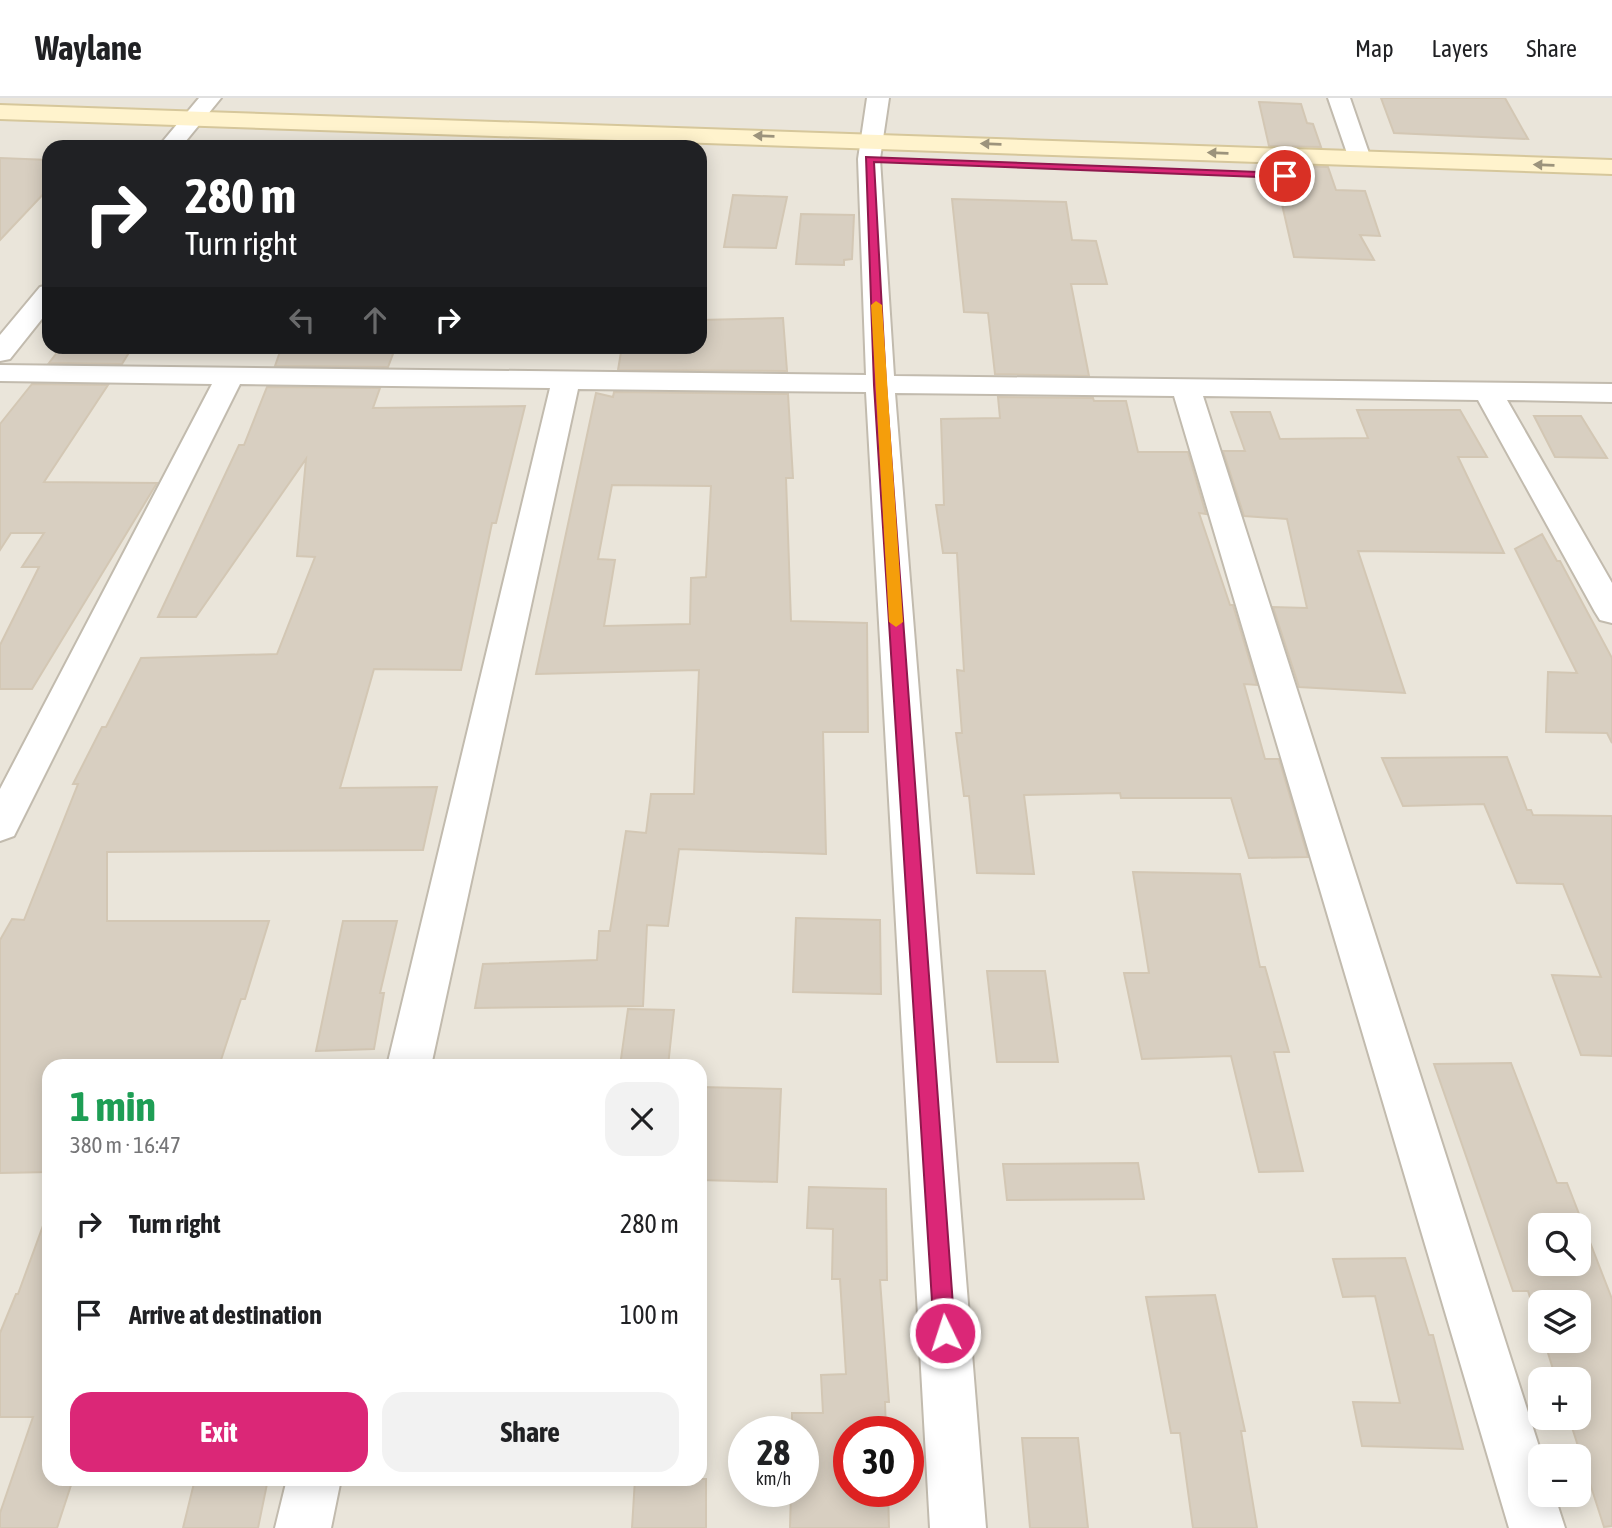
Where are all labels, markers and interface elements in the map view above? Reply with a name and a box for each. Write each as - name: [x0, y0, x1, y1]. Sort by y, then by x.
- text: Waylane: [35, 29, 142, 67]
- text: Map: [1355, 35, 1394, 62]
- text: Layers: [1432, 35, 1488, 62]
- text: Share: [1526, 35, 1577, 62]
- one-way arrow: [753, 131, 775, 142]
- one-way arrow: [980, 139, 1002, 150]
- pin: [1255, 146, 1315, 206]
- one-way arrow: [1207, 148, 1229, 159]
- icon: arrive: [1266, 157, 1304, 195]
- one-way arrow: [1533, 159, 1555, 170]
- text: 280 m: [185, 167, 296, 223]
- icon: right: [70, 168, 161, 259]
- text: Turn right: [185, 225, 298, 262]
- icon: left: [283, 301, 321, 339]
- icon: ahead: [356, 301, 394, 339]
- icon: right: [429, 301, 467, 339]
- text: 1 min: [70, 1082, 156, 1130]
- button: close: [605, 1082, 679, 1156]
- text: 380 m · 16:47: [70, 1132, 181, 1158]
- icon: right: [70, 1205, 108, 1243]
- text: Turn right: [129, 1209, 220, 1239]
- text: 280 m: [620, 1209, 679, 1239]
- map controls: [1528, 1213, 1591, 1507]
- button: search: [1528, 1213, 1591, 1276]
- button: layers: [1528, 1290, 1591, 1353]
- icon: arrive: [70, 1296, 108, 1334]
- position arrow: [908, 1296, 982, 1370]
- text: Arrive at destination: [129, 1300, 322, 1330]
- text: 100 m: [620, 1300, 679, 1330]
- button: +: [1528, 1367, 1591, 1430]
- button: Exit: [70, 1392, 368, 1472]
- button: Share: [382, 1392, 679, 1472]
- speed limit sign: 30: [833, 1416, 924, 1507]
- text: 28: [757, 1432, 790, 1472]
- button: −: [1528, 1444, 1591, 1507]
- text: km/h: [756, 1468, 791, 1489]

